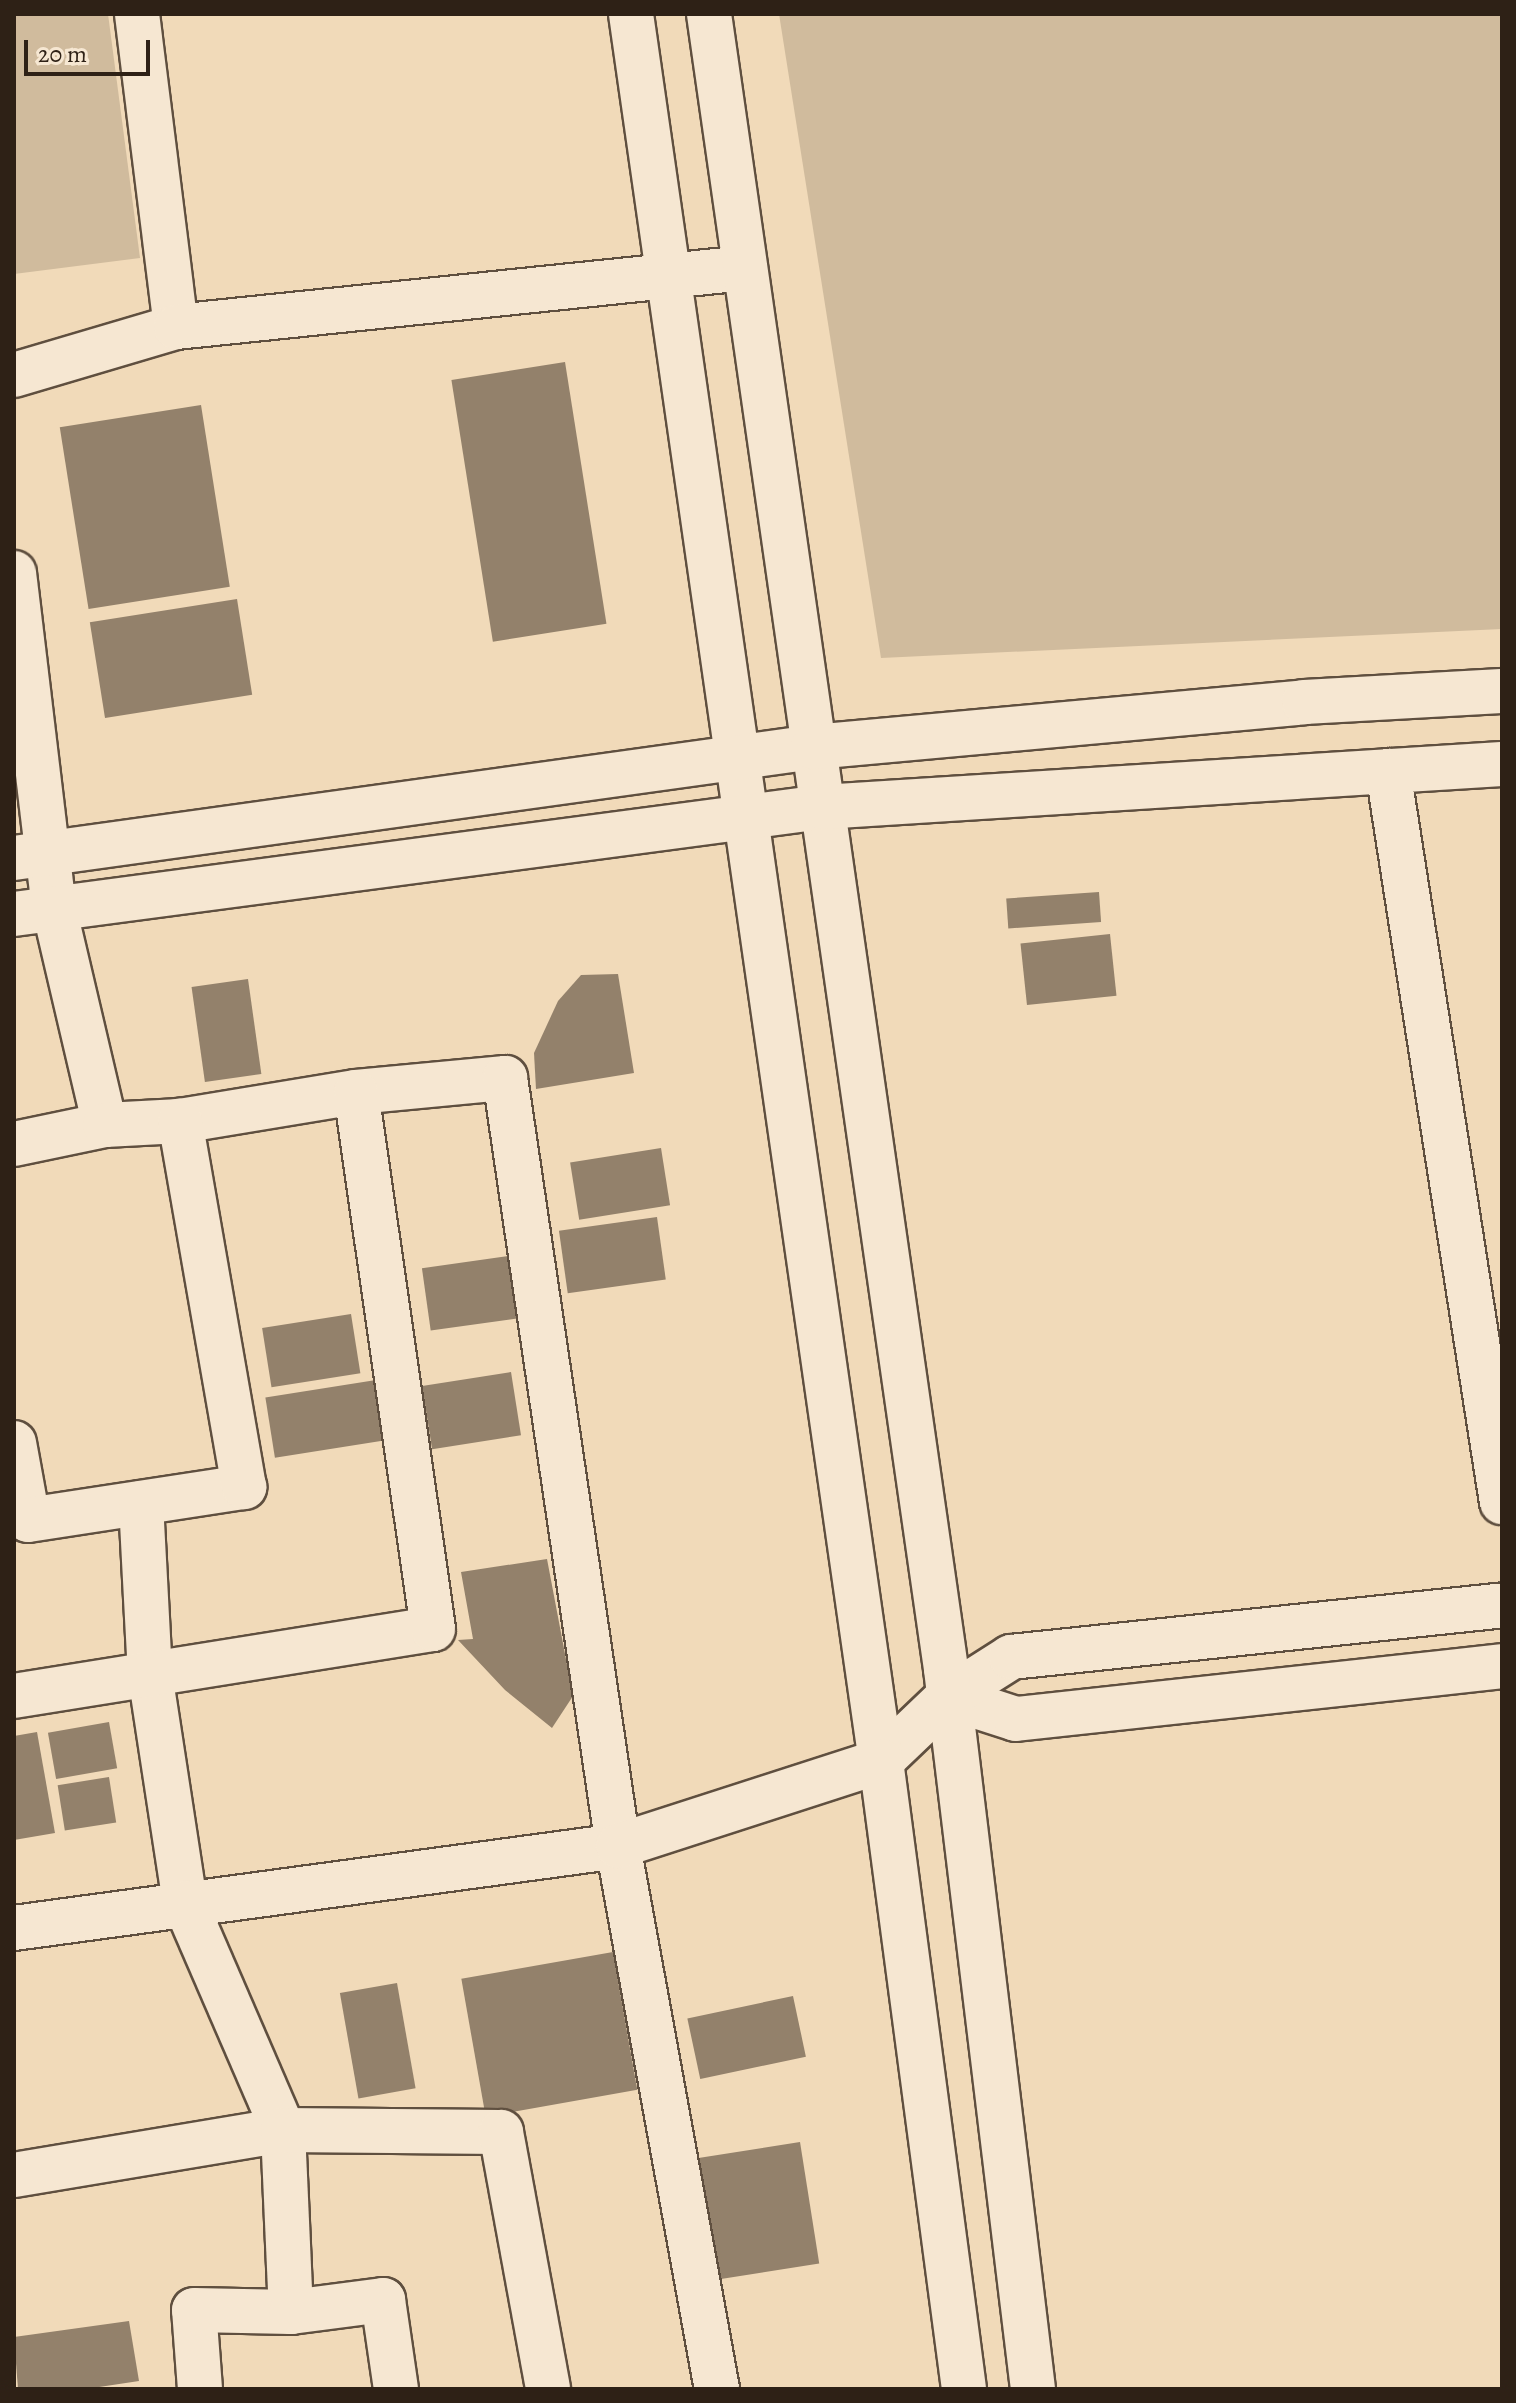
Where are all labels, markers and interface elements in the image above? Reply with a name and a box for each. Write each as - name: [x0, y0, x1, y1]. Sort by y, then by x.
- scale bar: [28, 24, 154, 74]
- text: 20 m: [38, 38, 87, 70]

